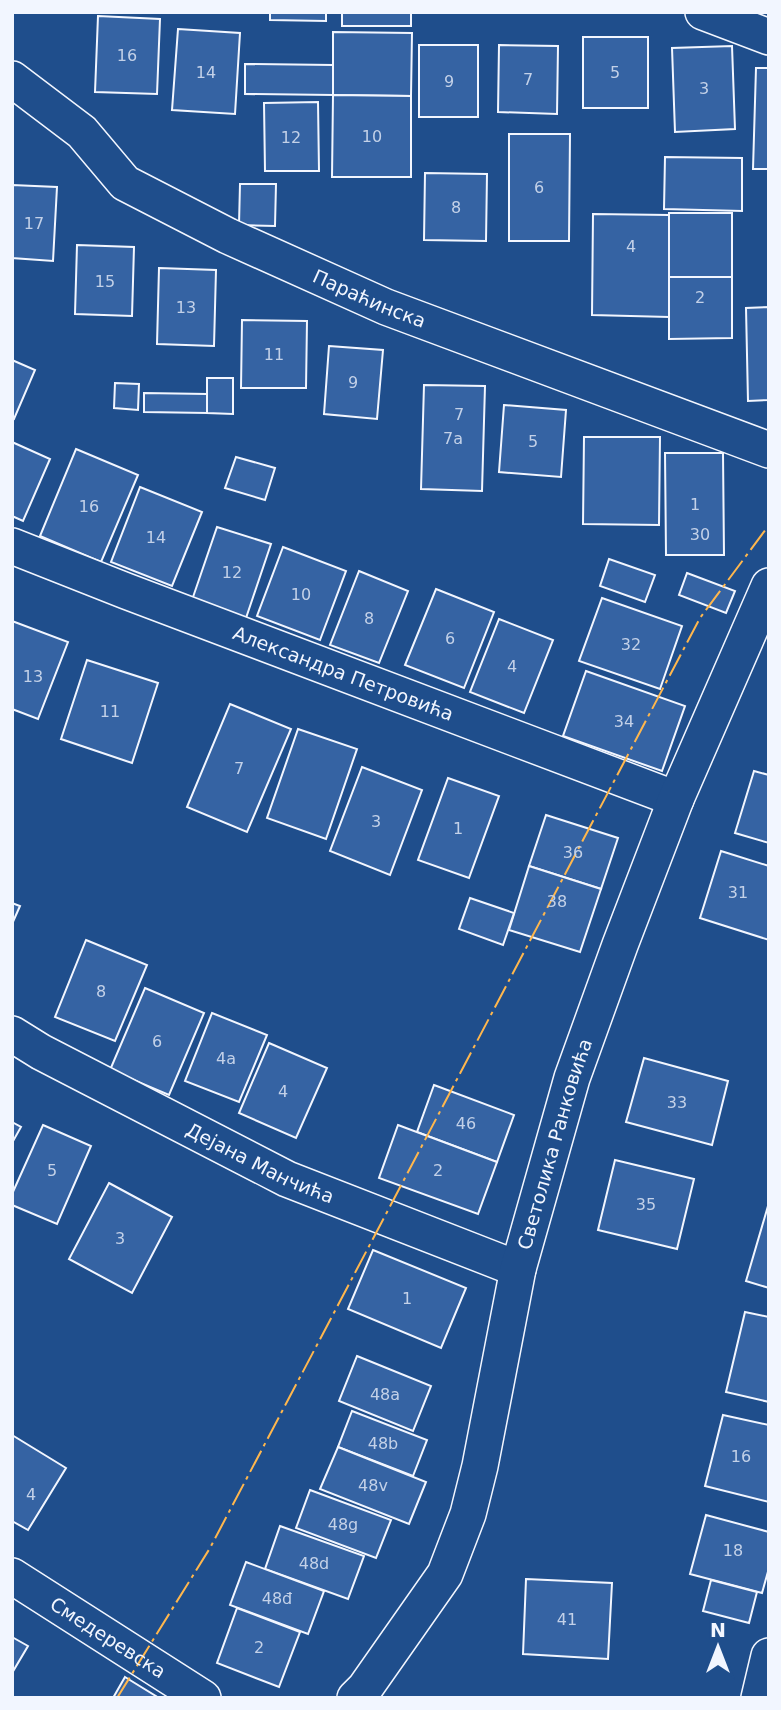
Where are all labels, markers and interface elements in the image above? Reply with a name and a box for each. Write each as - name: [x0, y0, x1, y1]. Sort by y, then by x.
- house number: 16: [117, 46, 137, 65]
- house number: 14: [196, 63, 216, 82]
- house number: 5: [610, 63, 620, 82]
- house number: 7: [523, 70, 533, 89]
- house number: 9: [444, 72, 454, 91]
- house number: 3: [699, 79, 709, 98]
- house number: 10: [362, 127, 382, 146]
- house number: 12: [281, 128, 301, 147]
- house number: 6: [534, 178, 544, 197]
- house number: 8: [451, 198, 461, 217]
- house number: 17: [24, 214, 44, 233]
- house number: 4: [626, 237, 636, 256]
- street label: Параћинска: [310, 265, 429, 332]
- house number: 15: [95, 272, 115, 291]
- house number: 2: [695, 288, 705, 307]
- house number: 13: [176, 298, 196, 317]
- house number: 11: [264, 345, 284, 364]
- house number: 9: [348, 373, 358, 392]
- house number: 7: [454, 405, 464, 424]
- house number: 7a: [443, 429, 463, 448]
- house number: 5: [528, 432, 538, 451]
- house number: 1: [690, 495, 700, 514]
- house number: 16: [79, 497, 99, 516]
- house number: 30: [690, 525, 710, 544]
- house number: 14: [146, 528, 166, 547]
- house number: 12: [222, 563, 242, 582]
- house number: 10: [291, 585, 311, 604]
- house number: 8: [364, 609, 374, 628]
- street label: Александра Петровића: [230, 622, 457, 725]
- house number: 6: [445, 629, 455, 648]
- house number: 32: [621, 635, 641, 654]
- house number: 4: [507, 657, 517, 676]
- house number: 13: [23, 667, 43, 686]
- house number: 11: [100, 702, 120, 721]
- house number: 34: [614, 712, 634, 731]
- house number: 7: [234, 759, 244, 778]
- house number: 3: [371, 812, 381, 831]
- house number: 1: [453, 819, 463, 838]
- house number: 36: [563, 843, 583, 862]
- house number: 31: [728, 883, 748, 902]
- house number: 38: [547, 892, 567, 911]
- house number: 8: [96, 982, 106, 1001]
- house number: 6: [152, 1032, 162, 1051]
- street label: Светолика Ранковића: [513, 1036, 596, 1252]
- house number: 4a: [216, 1049, 236, 1068]
- house number: 4: [278, 1082, 288, 1101]
- house number: 33: [667, 1093, 687, 1112]
- house number: 46: [456, 1114, 476, 1133]
- street label: Дејана Манчића: [183, 1118, 337, 1207]
- house number: 5: [47, 1161, 57, 1180]
- house number: 2: [433, 1161, 443, 1180]
- house number: 35: [636, 1195, 656, 1214]
- house number: 3: [115, 1229, 125, 1248]
- house number: 1: [402, 1289, 412, 1308]
- house number: 48a: [370, 1385, 400, 1404]
- house number: 48b: [368, 1434, 398, 1453]
- house number: 16: [731, 1447, 751, 1466]
- house number: 48v: [358, 1476, 388, 1495]
- house number: 4: [26, 1485, 36, 1504]
- house number: 48g: [328, 1515, 358, 1534]
- house number: 18: [723, 1541, 743, 1560]
- house number: 48d: [299, 1554, 329, 1573]
- house number: 48đ: [262, 1589, 292, 1608]
- street label: Смедеревска: [46, 1592, 170, 1682]
- house number: 41: [557, 1610, 577, 1629]
- north arrow: [683, 1612, 753, 1682]
- text: N: [710, 1619, 726, 1641]
- house number: 2: [254, 1638, 264, 1657]

